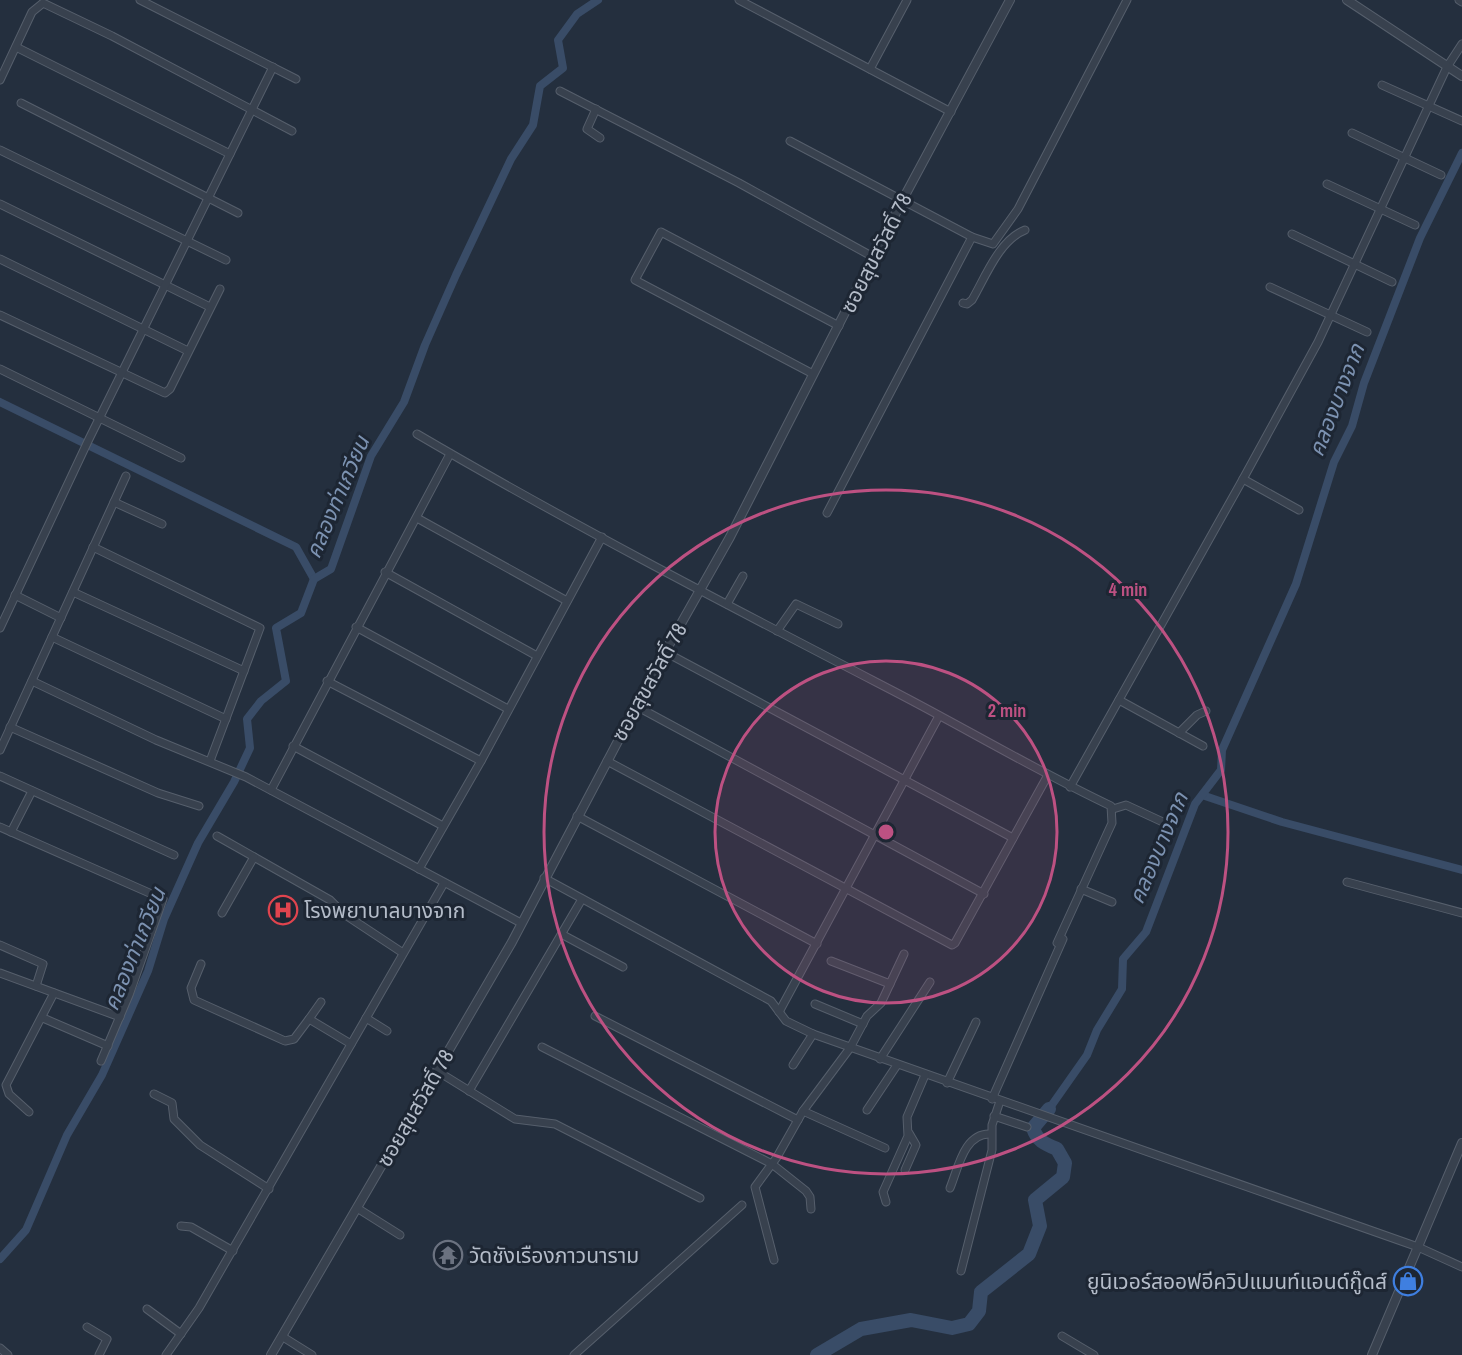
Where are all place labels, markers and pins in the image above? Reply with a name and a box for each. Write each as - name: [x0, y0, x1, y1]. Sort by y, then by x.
- centre of rings: [876, 822, 896, 842]
- hospital icon: โรงพยาบาลบางจาก: [267, 894, 299, 926]
- place label: โรงพยาบาลบางจาก: [304, 896, 465, 925]
- temple icon: วัดชังเรืองภาวนาราม: [432, 1239, 464, 1271]
- place label: วัดชังเรืองภาวนาราม: [469, 1241, 639, 1270]
- shop icon: ยูนิเวอร์สออฟอีควิปแมนท์แอนด์กู๊ดส์: [1392, 1265, 1424, 1297]
- place label: ยูนิเวอร์สออฟอีควิปแมนท์แอนด์กู๊ดส์: [1087, 1267, 1387, 1296]

